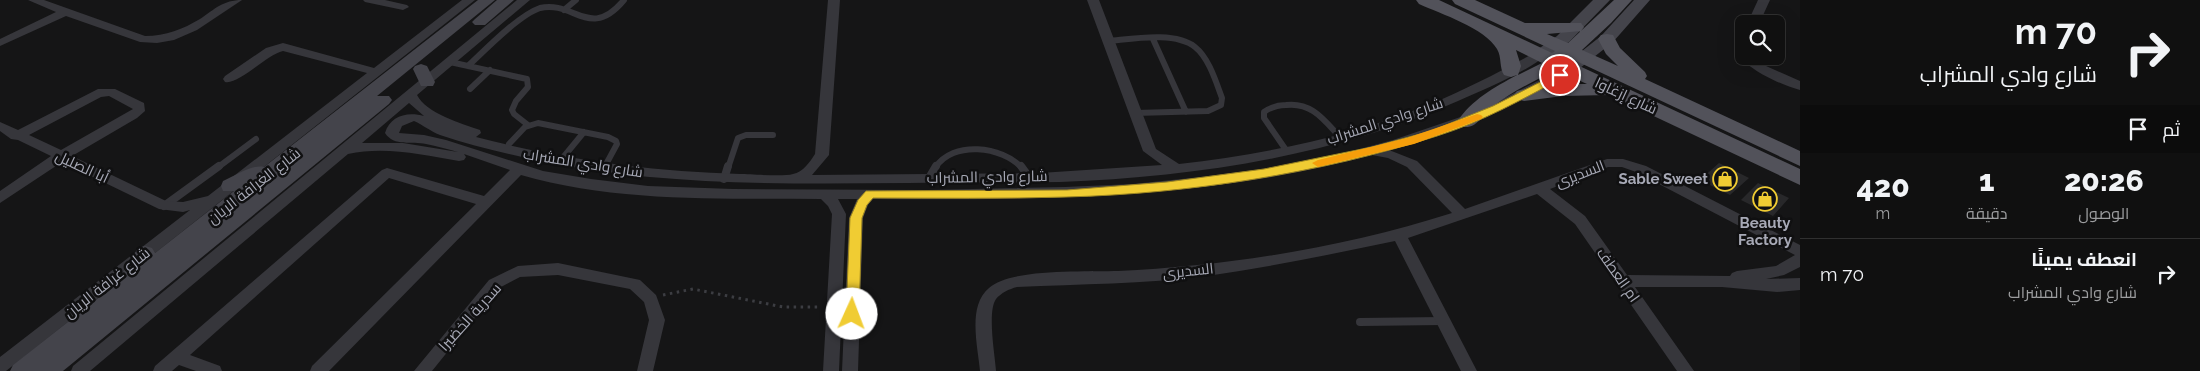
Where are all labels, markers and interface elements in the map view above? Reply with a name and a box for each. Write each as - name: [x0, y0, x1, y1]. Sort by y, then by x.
- text: 70 m: [2015, 11, 2097, 52]
- map controls: [1735, 15, 1785, 65]
- button: search: [1735, 15, 1785, 65]
- icon: right: [2115, 20, 2180, 85]
- pin: [1539, 54, 1581, 96]
- icon: arrive: [1546, 61, 1574, 89]
- text: شارع وادي المشراب: [1920, 61, 2097, 87]
- street label: شارع إزغاوا: [1591, 74, 1660, 120]
- street label: شارع وادي المشراب: [1325, 94, 1446, 151]
- icon: arrive: [2124, 115, 2152, 143]
- text: ثم: [2162, 118, 2180, 140]
- street label: شارع الغرافة الريان: [204, 144, 305, 229]
- street label: شارع وادي المشراب: [521, 145, 644, 184]
- street label: أبا الصليل: [52, 146, 112, 188]
- street label: السديرى: [1553, 156, 1607, 192]
- text: 1: [1979, 163, 1995, 198]
- text: 20:26: [2064, 163, 2144, 198]
- shop icon: Sable Sweet: [1712, 166, 1738, 192]
- street label: شارع وادي المشراب: [926, 167, 1048, 190]
- text: 420: [1856, 169, 1910, 204]
- place label: Sable Sweet: [1618, 170, 1708, 188]
- shop icon: Beauty Factory: [1752, 186, 1778, 212]
- text: m: [1876, 204, 1890, 223]
- text: دقيقة: [1966, 204, 2008, 223]
- text: الوصول: [2078, 204, 2129, 223]
- place label: Beauty Factory: [1738, 214, 1793, 249]
- street label: شارع غرافة الريان: [60, 244, 155, 324]
- street label: ام العطف: [1592, 244, 1643, 306]
- text: انعطف يمينًا: [2031, 248, 2137, 270]
- street label: السديرى: [1162, 259, 1214, 284]
- icon: right: [2152, 260, 2180, 288]
- text: 70 m: [1820, 263, 1864, 285]
- street label: سدرية الخضيرا: [435, 279, 505, 355]
- text: شارع وادي المشراب: [2008, 283, 2137, 302]
- position arrow: [825, 287, 877, 339]

